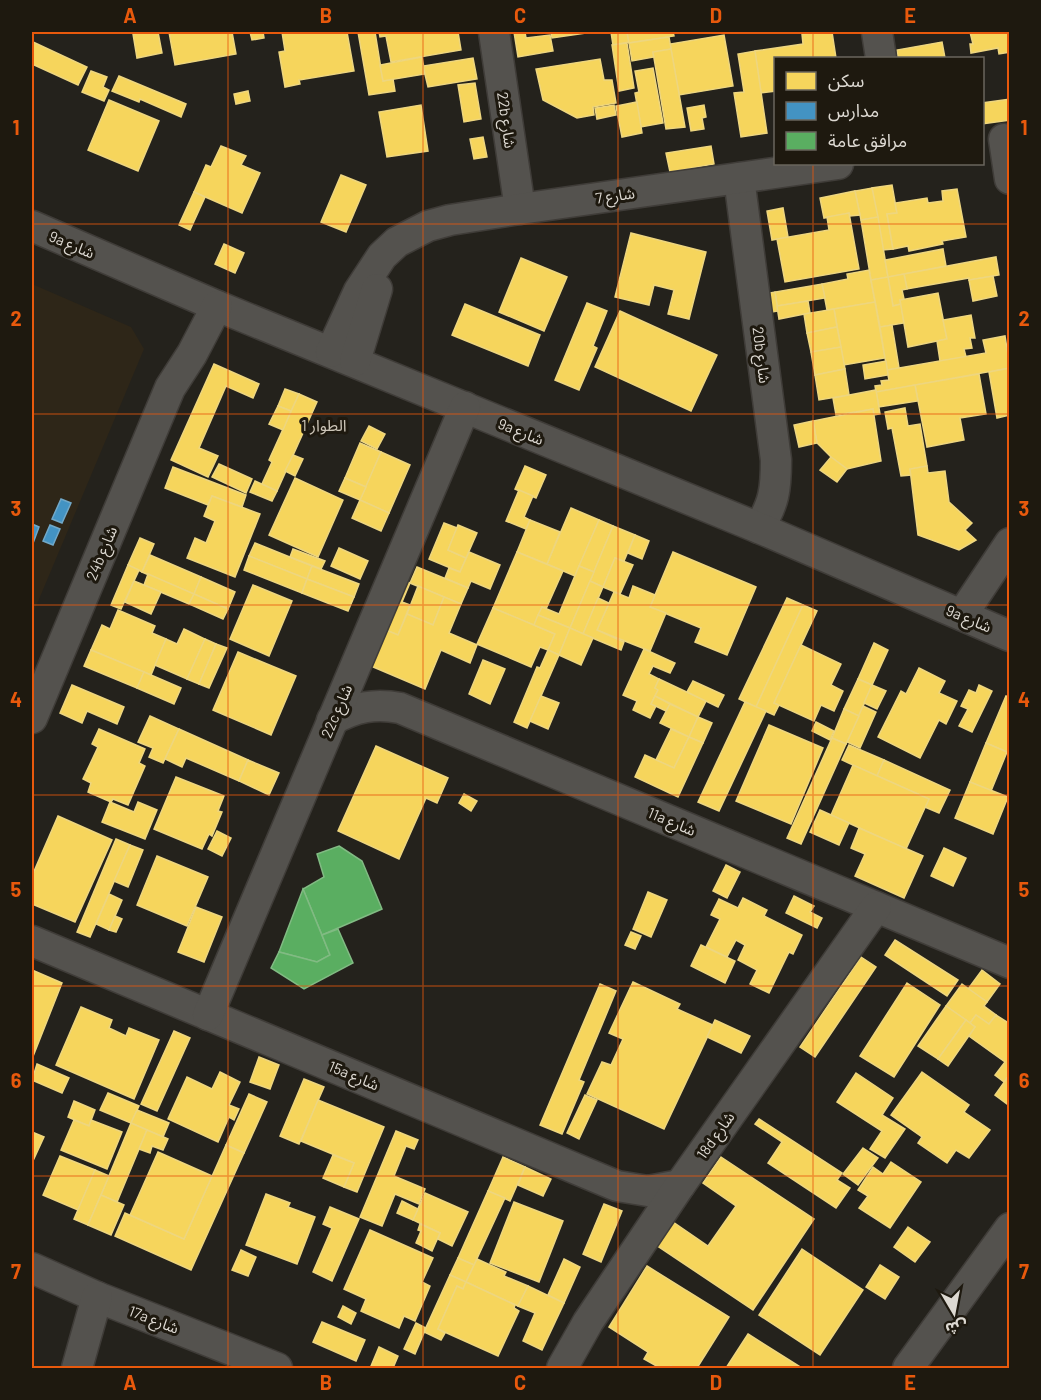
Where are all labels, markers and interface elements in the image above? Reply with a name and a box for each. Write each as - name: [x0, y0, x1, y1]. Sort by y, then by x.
- text: A: [123, 3, 137, 27]
- text: B: [320, 3, 332, 27]
- text: C: [514, 3, 526, 27]
- text: D: [710, 3, 722, 27]
- text: E: [904, 3, 916, 27]
- legend: [774, 57, 984, 165]
- text: سكن: [828, 69, 864, 92]
- street label: 22b شارع: [490, 91, 520, 150]
- text: مدارس: [828, 99, 879, 122]
- text: 1: [12, 115, 20, 139]
- text: 1: [1020, 115, 1028, 139]
- text: مرافق عامة: [828, 129, 907, 152]
- street label: شارع 7: [594, 183, 637, 211]
- street label: 9a شارع: [45, 226, 98, 265]
- text: 2: [10, 306, 22, 330]
- text: 2: [1018, 306, 1030, 330]
- street label: 20b شارع: [746, 326, 774, 385]
- street label: 9a شارع: [494, 414, 547, 452]
- district label: الطوار 1: [301, 415, 347, 435]
- text: 3: [11, 496, 21, 520]
- text: 3: [1019, 496, 1029, 520]
- street label: 24b شارع: [82, 523, 124, 584]
- street label: 9a شارع: [942, 600, 995, 639]
- street label: 22c شارع: [317, 681, 359, 742]
- text: 4: [10, 687, 22, 711]
- text: 4: [1018, 687, 1030, 711]
- street label: 11a شارع: [644, 803, 699, 843]
- text: 5: [11, 877, 22, 901]
- text: 5: [1019, 877, 1030, 901]
- street label: 15a شارع: [325, 1056, 382, 1097]
- text: 6: [11, 1068, 22, 1092]
- text: 6: [1019, 1068, 1030, 1092]
- street label: 18d شارع: [692, 1108, 741, 1164]
- text: 7: [11, 1259, 21, 1283]
- text: 7: [1019, 1259, 1029, 1283]
- north arrow: [924, 1283, 984, 1343]
- street label: 17a شارع: [125, 1301, 182, 1341]
- text: ش: [944, 1316, 969, 1340]
- text: A: [123, 1370, 137, 1394]
- text: B: [320, 1370, 332, 1394]
- text: C: [514, 1370, 526, 1394]
- text: D: [710, 1370, 722, 1394]
- text: E: [904, 1370, 916, 1394]

